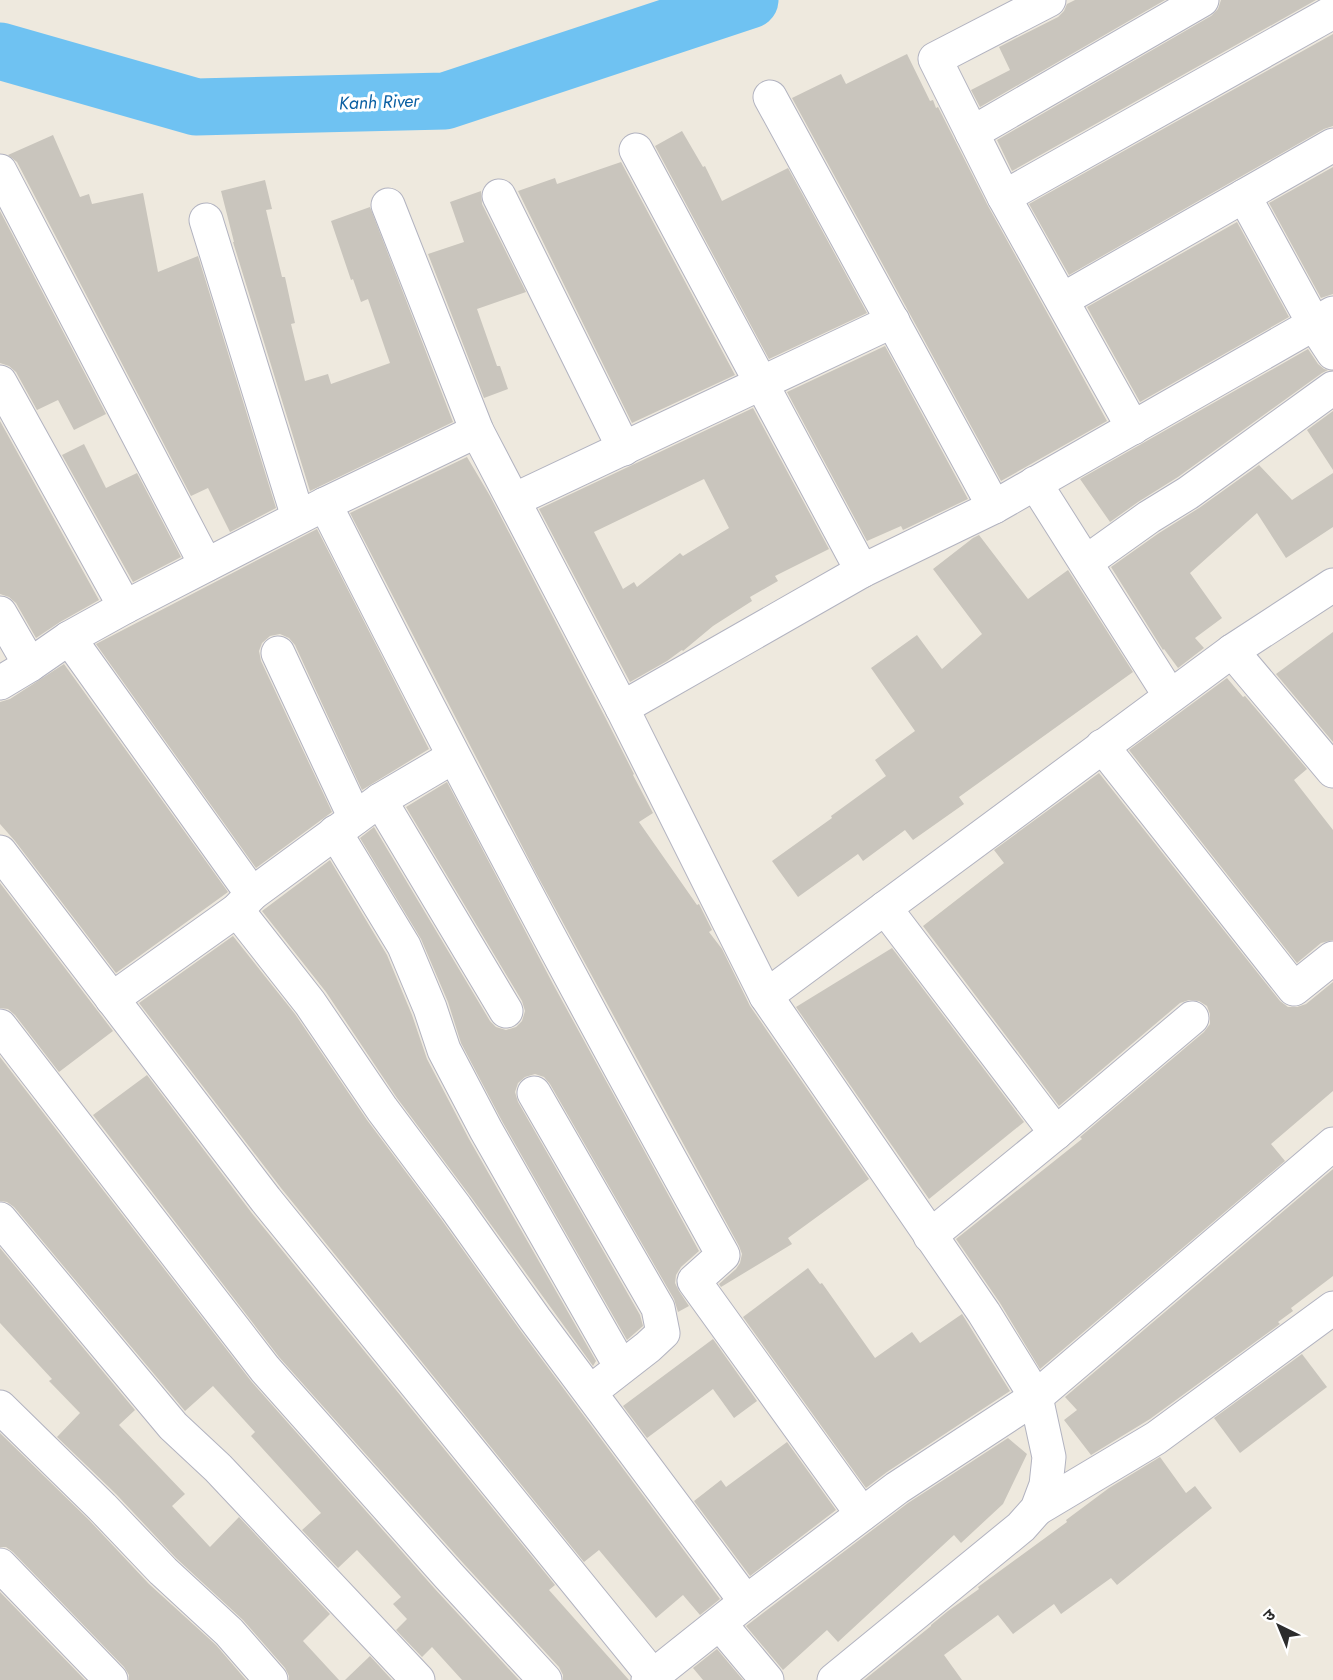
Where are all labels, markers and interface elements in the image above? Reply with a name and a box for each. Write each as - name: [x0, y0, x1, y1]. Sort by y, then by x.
- water label: Kanh River: [338, 88, 421, 116]
- north arrow: [1249, 1596, 1309, 1656]
- text: उ: [1258, 1603, 1281, 1627]

